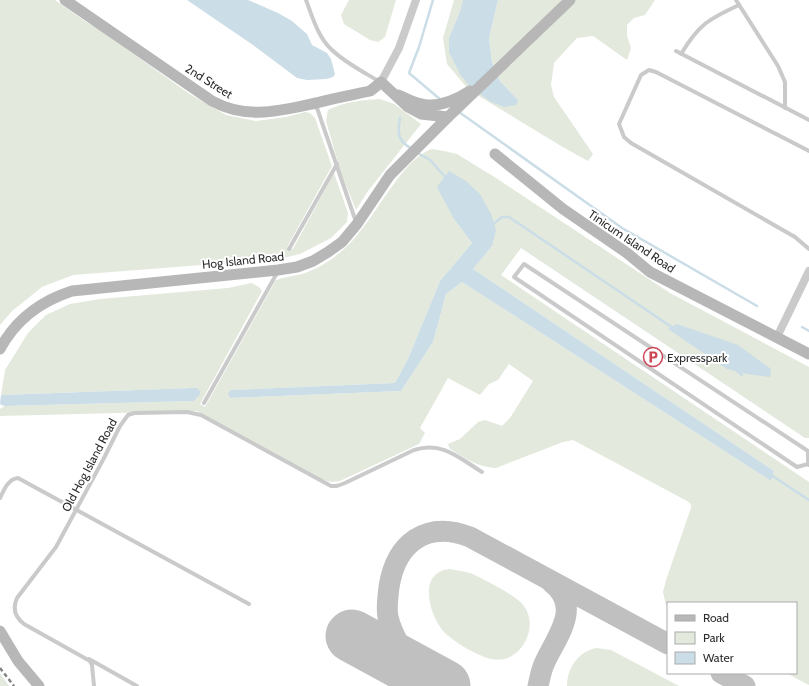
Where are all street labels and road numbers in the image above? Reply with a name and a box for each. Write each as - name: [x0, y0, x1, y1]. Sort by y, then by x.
- street label: 2nd Street: [182, 61, 236, 101]
- street label: Tinicum Island Road: [586, 206, 678, 276]
- street label: Hog Island Road: [201, 248, 285, 272]
- street label: Old Hog Island Road: [58, 416, 120, 514]

